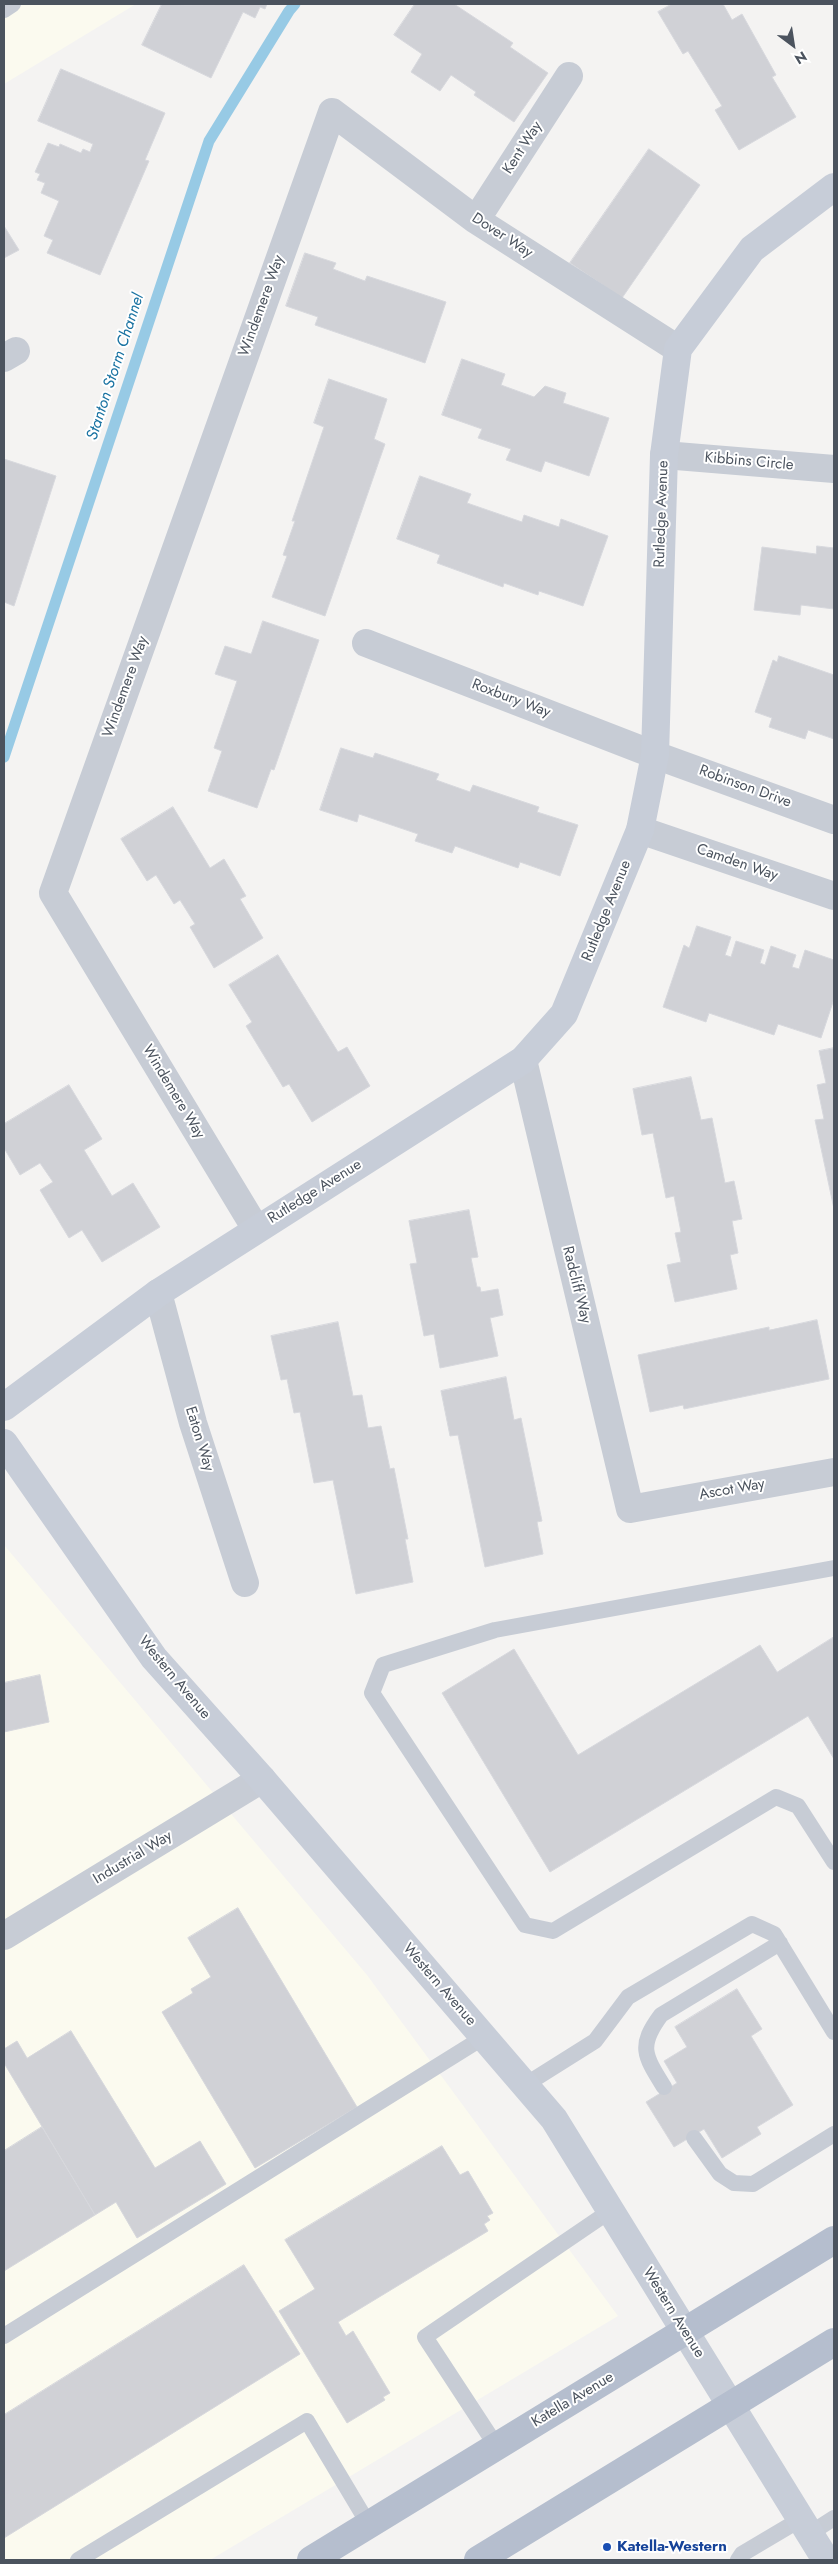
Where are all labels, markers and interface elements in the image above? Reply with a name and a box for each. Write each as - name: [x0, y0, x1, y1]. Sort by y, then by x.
- north arrow: [768, 20, 818, 70]
- text: N: [791, 46, 811, 69]
- street label: Kent Way: [499, 118, 547, 178]
- street label: Dover Way: [468, 210, 536, 262]
- street label: Windemere Way: [235, 253, 289, 359]
- water label: Stanton Storm Channel: [83, 291, 149, 443]
- street label: Kibbins Circle: [704, 449, 794, 475]
- street label: Rutledge Avenue: [651, 460, 673, 568]
- street label: Windemere Way: [99, 634, 153, 740]
- street label: Roxbury Way: [469, 676, 553, 722]
- street label: Robinson Drive: [696, 762, 794, 812]
- street label: Camden Way: [694, 841, 780, 885]
- street label: Rutledge Avenue: [579, 858, 635, 964]
- street label: Windemere Way: [138, 1042, 208, 1142]
- street label: Rutledge Avenue: [265, 1156, 365, 1228]
- street label: Radcliff Way: [558, 1245, 594, 1325]
- street label: Eaton Way: [181, 1404, 217, 1474]
- street label: Ascot Way: [698, 1475, 766, 1505]
- street label: Western Avenue: [134, 1633, 214, 1723]
- street label: Industrial Way: [90, 1827, 176, 1889]
- street label: Western Avenue: [398, 1940, 480, 2030]
- street label: Western Avenue: [638, 2265, 708, 2361]
- street label: Katella Avenue: [529, 2369, 617, 2431]
- place label: Katella-Western: [617, 2538, 727, 2556]
- marker: Katella-Western: [601, 2541, 613, 2553]

